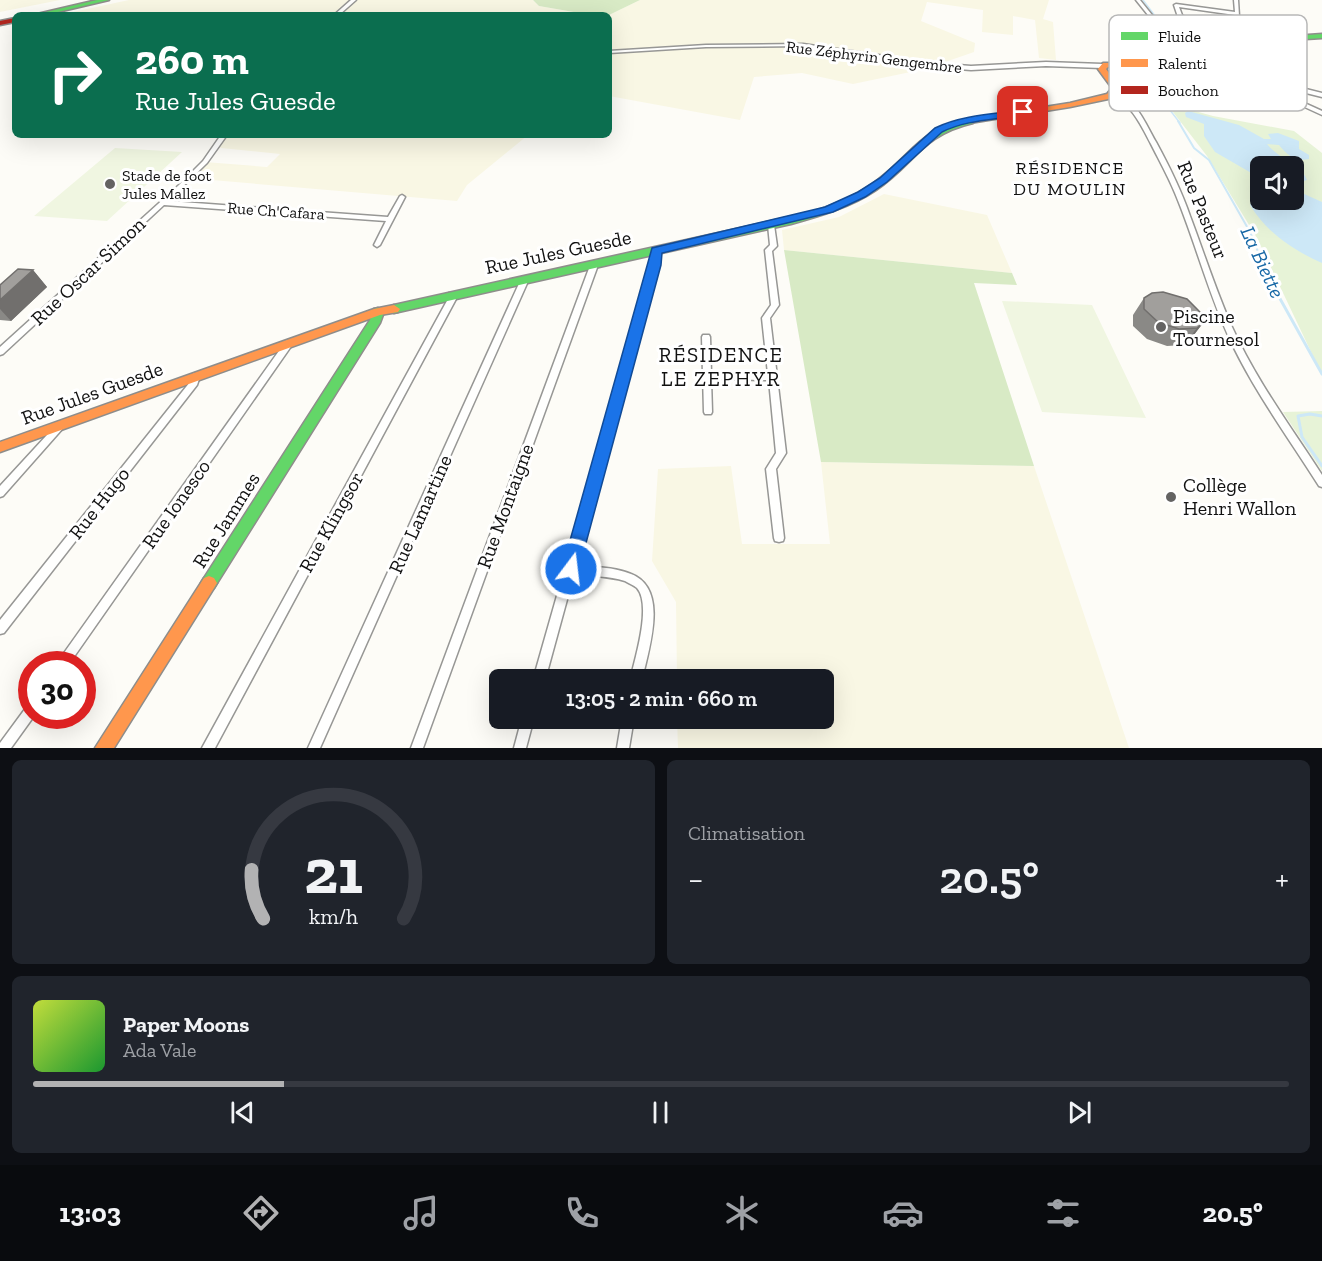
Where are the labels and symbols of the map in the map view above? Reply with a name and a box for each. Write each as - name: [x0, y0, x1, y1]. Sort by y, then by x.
- legend: [1109, 15, 1307, 111]
- text: Fluide: [1158, 27, 1201, 46]
- street label: Rue Zéphyrin Gengembre: [785, 37, 963, 77]
- text: Ralenti: [1158, 54, 1207, 73]
- text: Bouchon: [1158, 81, 1219, 100]
- pin: [997, 86, 1048, 137]
- district label: RÉSIDENCE DU MOULIN: [1013, 157, 1127, 200]
- street label: Rue Pasteur: [1172, 157, 1234, 263]
- place label: Stade de foot Jules Mallez: [122, 166, 211, 203]
- marker: Stade de foot Jules Mallez: [103, 177, 117, 191]
- street label: Rue Ch'Cafara: [227, 198, 326, 224]
- street label: Rue Oscar Simon: [26, 212, 151, 330]
- water label: La Biette: [1235, 222, 1291, 302]
- street label: Rue Jules Guesde: [483, 225, 633, 279]
- place label: Piscine Tournesol: [1173, 304, 1259, 351]
- marker: Piscine Tournesol: [1154, 320, 1168, 334]
- district label: RÉSIDENCE LE ZEPHYR: [659, 342, 783, 391]
- street label: Rue Jules Guesde: [18, 356, 166, 430]
- street label: Rue Montaigne: [471, 440, 539, 572]
- street label: Rue Lamartine: [383, 451, 457, 577]
- street label: Rue Ionesco: [137, 455, 215, 553]
- street label: Rue Hugo: [63, 462, 135, 544]
- street label: Rue Jammes: [187, 468, 265, 572]
- street label: Rue Klingsor: [294, 468, 368, 576]
- place label: Collège Henri Wallon: [1183, 473, 1297, 520]
- marker: Collège Henri Wallon: [1164, 490, 1178, 504]
- position arrow: [539, 537, 603, 601]
- speed limit sign: 30: [18, 651, 96, 729]

